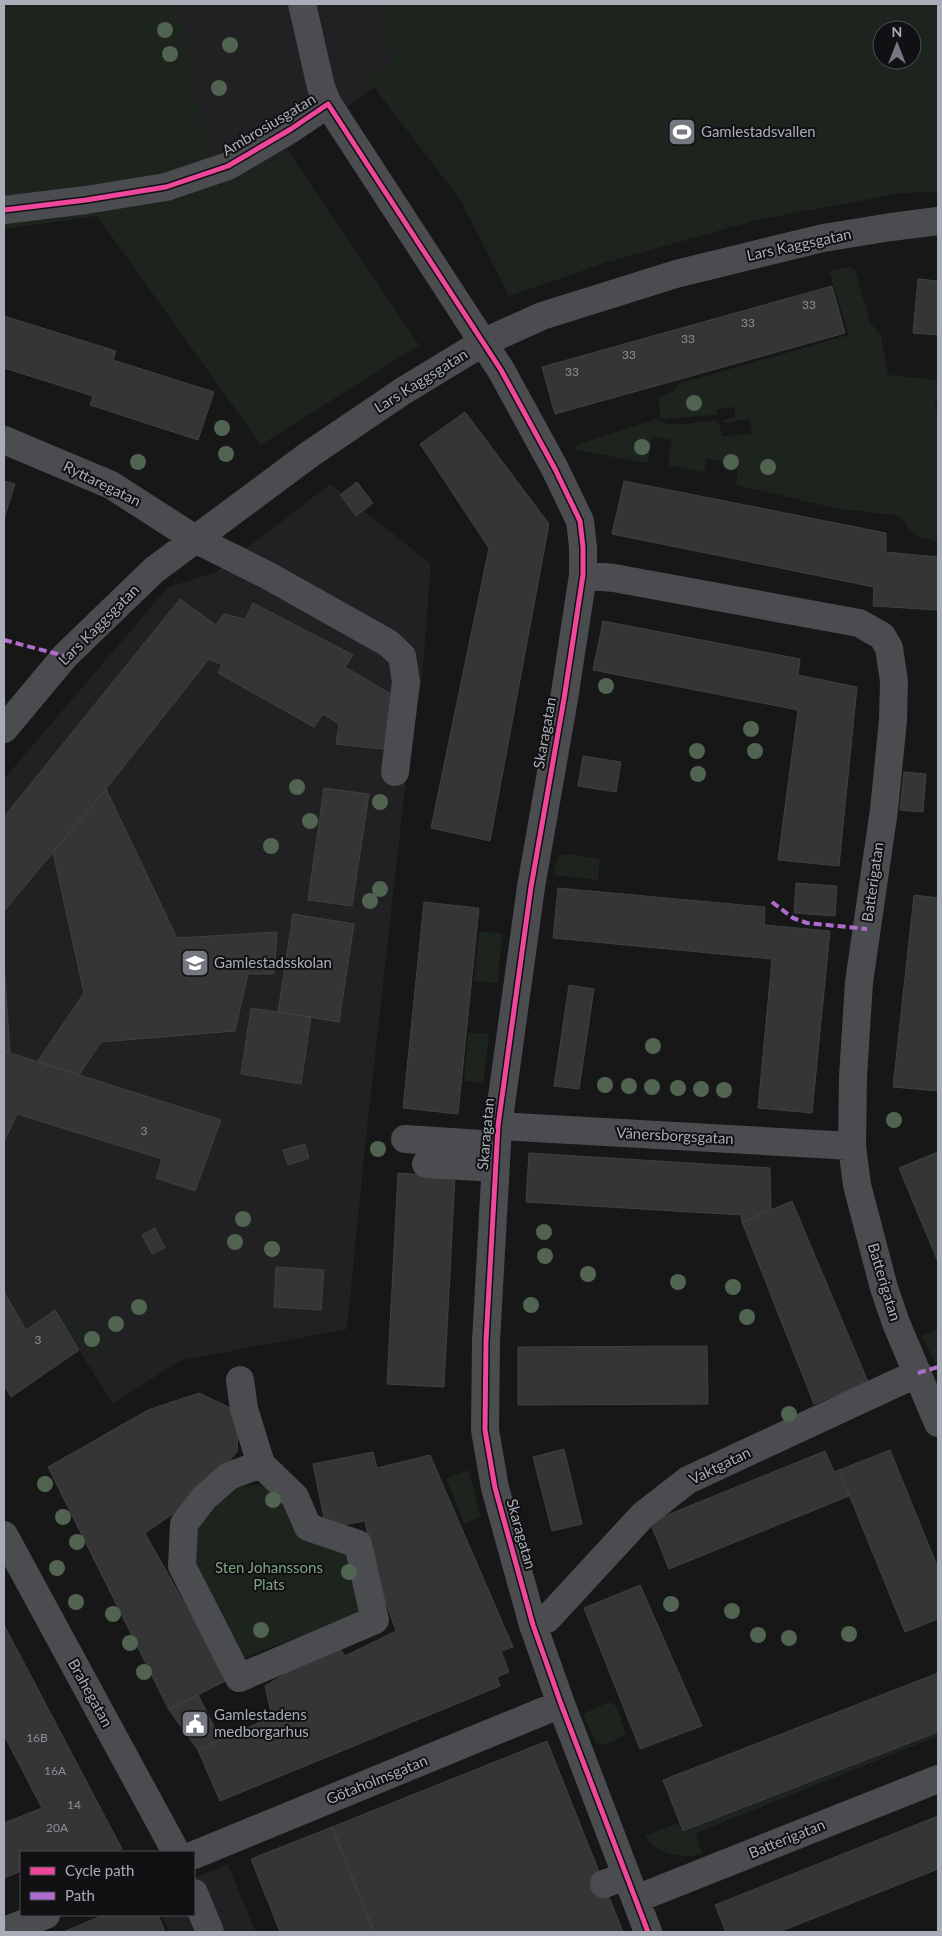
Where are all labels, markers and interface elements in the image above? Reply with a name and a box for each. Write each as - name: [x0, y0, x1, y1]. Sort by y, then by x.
- north arrow: [872, 20, 922, 70]
- text: N: [892, 23, 902, 40]
- street label: Ambrosiusgatan: [219, 89, 318, 159]
- sports icon: Gamlestadsvallen: [667, 117, 697, 147]
- place label: Gamlestadsvallen: [701, 122, 816, 140]
- street label: Lars Kaggsgatan: [745, 224, 853, 264]
- house number: 33: [802, 297, 816, 312]
- house number: 33: [741, 315, 755, 330]
- house number: 33: [681, 331, 695, 346]
- street label: Lars Kaggsgatan: [370, 344, 470, 416]
- house number: 33: [622, 347, 636, 362]
- house number: 33: [565, 364, 579, 379]
- street label: Ryttaregatan: [61, 457, 144, 510]
- street label: Lars Kaggsgatan: [54, 580, 142, 668]
- street label: Skaragatan: [529, 696, 559, 770]
- street label: Batterigatan: [857, 841, 887, 923]
- school or university icon: Gamlestadsskolan: [180, 948, 210, 978]
- place label: Gamlestadsskolan: [214, 953, 332, 971]
- street label: Skaragatan: [473, 1097, 497, 1171]
- house number: 3: [141, 1123, 148, 1138]
- street label: Vänersborgsgatan: [616, 1123, 734, 1147]
- street label: Batterigatan: [865, 1241, 905, 1323]
- house number: 3: [35, 1332, 42, 1347]
- street label: Vaktgatan: [686, 1443, 753, 1488]
- street label: Skaragatan: [503, 1497, 541, 1571]
- park label: Sten Johanssons Plats: [215, 1558, 323, 1593]
- street label: Brahegatan: [65, 1655, 117, 1730]
- place label: Gamlestadens medborgarhus: [214, 1705, 309, 1740]
- public building icon: Gamlestadens medborgarhus: [180, 1709, 210, 1739]
- house number: 16B: [26, 1730, 48, 1745]
- street label: Götaholmsgatan: [323, 1751, 430, 1808]
- house number: 16A: [44, 1763, 67, 1778]
- house number: 14: [67, 1797, 81, 1812]
- street label: Batterigatan: [746, 1815, 827, 1861]
- house number: 20A: [46, 1820, 69, 1835]
- legend: [20, 1851, 195, 1916]
- text: Cycle path: [65, 1861, 134, 1879]
- text: Path: [65, 1886, 95, 1904]

